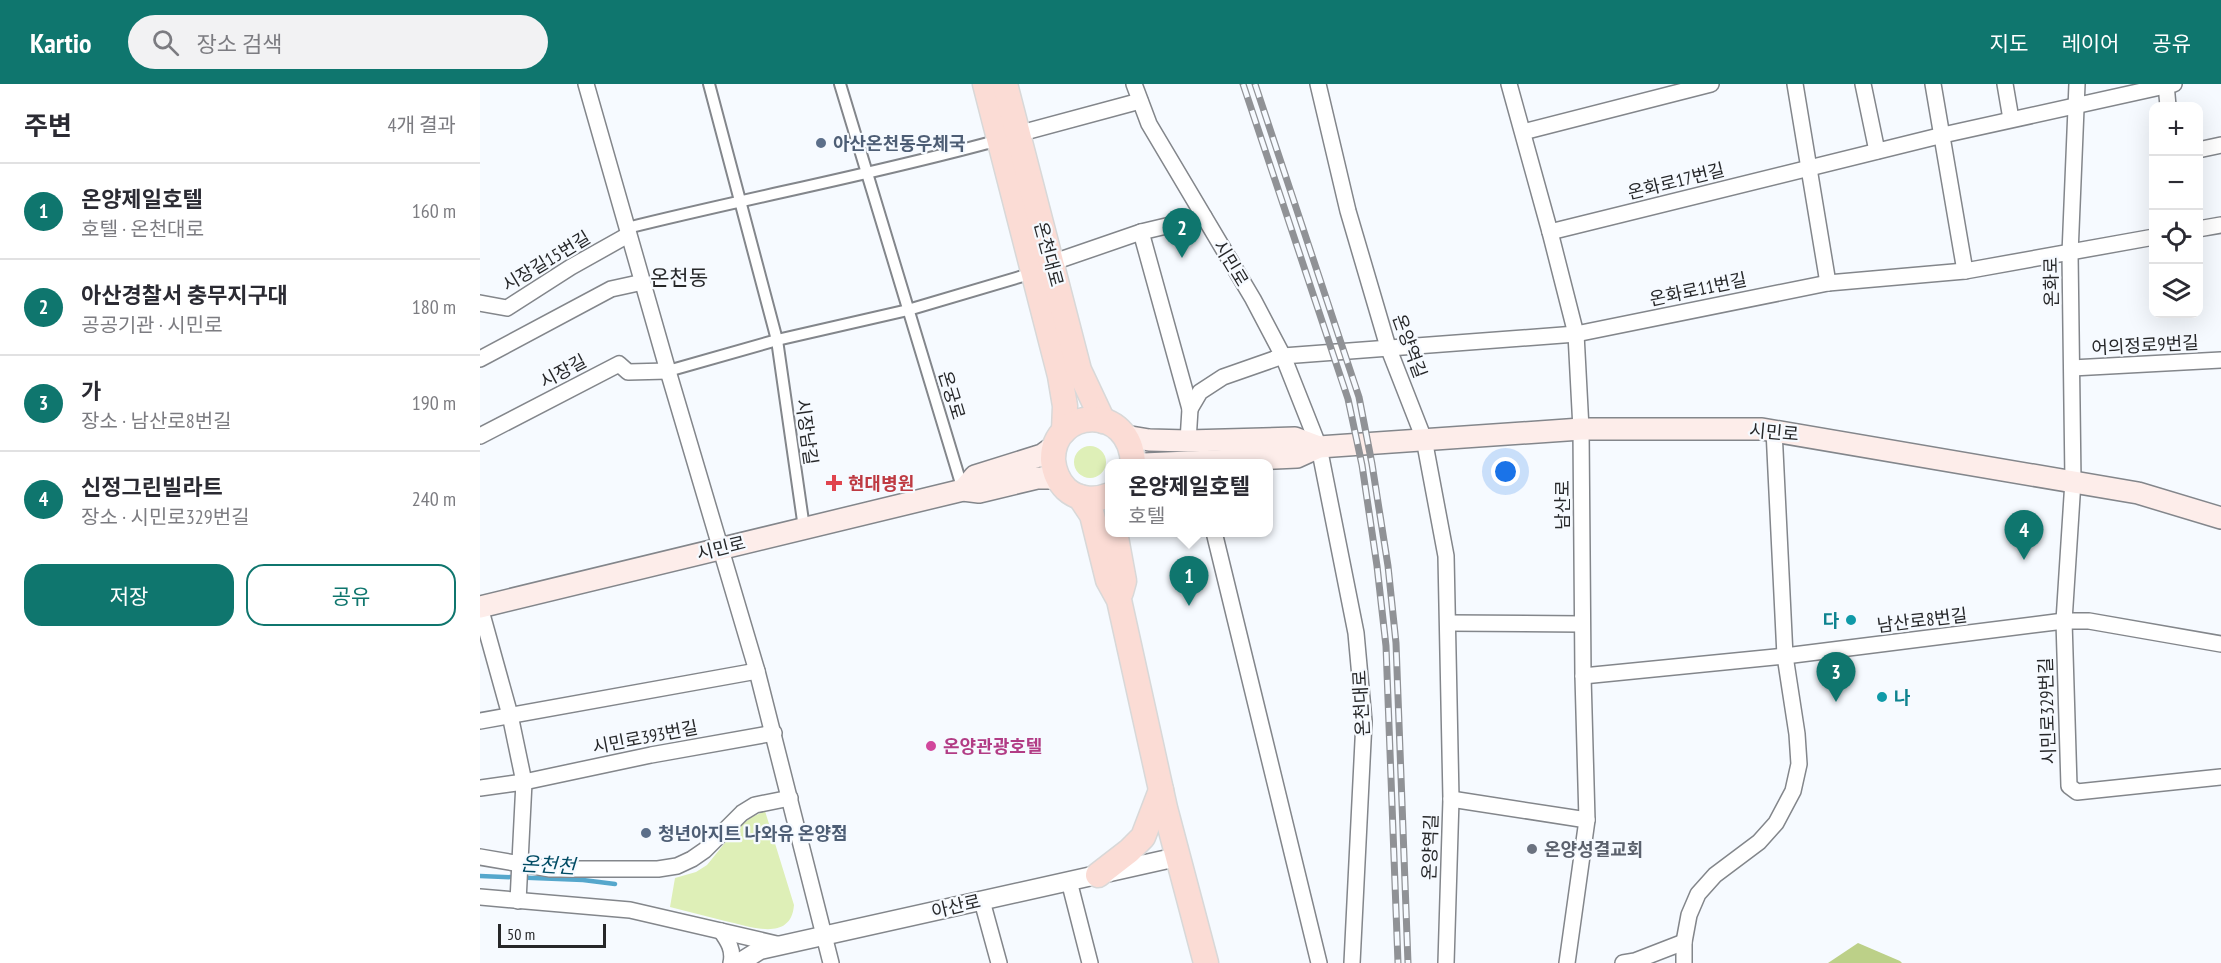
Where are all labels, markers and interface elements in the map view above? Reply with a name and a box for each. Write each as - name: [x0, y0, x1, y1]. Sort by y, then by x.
- search box: [128, 15, 548, 69]
- text: Kartio: [30, 24, 92, 61]
- icon: search: [149, 26, 182, 59]
- text: 장소 검색: [197, 30, 282, 58]
- text: 지도: [1990, 30, 2028, 57]
- text: 레이어: [2061, 30, 2119, 57]
- text: 공유: [2152, 30, 2191, 57]
- map controls: [2149, 102, 2203, 318]
- button: +: [2149, 102, 2203, 156]
- text: 주변: [24, 109, 72, 142]
- text: 4개 결과: [388, 112, 456, 138]
- place label: 아산온천동우체국: [833, 132, 965, 155]
- marker: 아산온천동우체국: [814, 136, 828, 150]
- button: −: [2149, 156, 2203, 210]
- street label: 온화로17번길: [1625, 158, 1727, 204]
- text: 온양제일호텔: [81, 185, 202, 213]
- text: 1: [39, 198, 48, 224]
- text: 160 m: [412, 198, 456, 224]
- pin: 2: [1162, 208, 1202, 258]
- button: locate: [2149, 210, 2203, 264]
- text: 호텔 · 온천대로: [81, 216, 204, 242]
- street label: 온천대로: [1029, 219, 1069, 289]
- street label: 시장길15번길: [498, 226, 594, 296]
- street label: 시민로: [1208, 236, 1254, 290]
- street label: 온화로: [2039, 257, 2063, 307]
- district label: 온천동: [650, 264, 708, 291]
- button: layers: [2149, 264, 2203, 318]
- street label: 온화로11번길: [1647, 267, 1749, 311]
- text: 아산경찰서 충무지구대: [81, 281, 288, 309]
- text: 2: [39, 294, 48, 320]
- text: 180 m: [412, 294, 456, 320]
- street label: 온양역길: [1388, 311, 1432, 381]
- text: 공공기관 · 시민로: [81, 312, 223, 338]
- street label: 어의정로9번길: [2091, 331, 2199, 359]
- street label: 시장길: [536, 349, 590, 393]
- street label: 온궁로: [934, 368, 970, 422]
- text: 가: [81, 377, 101, 405]
- text: 3: [39, 390, 48, 416]
- text: 190 m: [412, 390, 456, 416]
- street label: 시장남길: [791, 398, 823, 466]
- text: 장소 · 남산로8번길: [81, 408, 232, 434]
- street label: 시민로: [1748, 418, 1800, 446]
- your location: [1491, 457, 1520, 486]
- popup: [1105, 459, 1273, 537]
- place label: 현대병원: [848, 472, 914, 495]
- text: 온양제일호텔: [1128, 472, 1250, 500]
- text: 신정그린빌라트: [81, 473, 223, 501]
- marker: 현대병원: [825, 474, 843, 492]
- street label: 남산로: [1551, 480, 1574, 530]
- text: 4: [39, 486, 48, 512]
- text: 240 m: [412, 486, 456, 512]
- text: 호텔: [1128, 503, 1165, 529]
- text: 장소 · 시민로329번길: [81, 504, 250, 530]
- pin: 4: [2004, 510, 2044, 560]
- street label: 시민로: [694, 531, 748, 565]
- pin: 1: [1170, 556, 1208, 606]
- button: 저장: [24, 564, 234, 626]
- button: 공유: [246, 564, 456, 626]
- street label: 남산로8번길: [1875, 603, 1969, 637]
- place label: 다: [1822, 609, 1839, 632]
- marker: 다: [1844, 613, 1858, 627]
- pin: 3: [1816, 652, 1856, 702]
- street label: 시민로329번길: [2034, 657, 2060, 765]
- street label: 온천대로: [1348, 669, 1374, 737]
- place label: 나: [1894, 686, 1911, 709]
- marker: 나: [1875, 690, 1889, 704]
- street label: 시민로393번길: [590, 715, 700, 759]
- place label: 온양관광호텔: [943, 735, 1042, 758]
- marker: 온양관광호텔: [924, 739, 938, 753]
- street label: 온양역길: [1417, 813, 1443, 881]
- place label: 청년아지트 나와유 온양점: [658, 822, 848, 845]
- marker: 청년아지트 나와유 온양점: [639, 826, 653, 840]
- place label: 온양성결교회: [1544, 838, 1643, 861]
- marker: 온양성결교회: [1525, 842, 1539, 856]
- water label: 온천천: [520, 851, 579, 880]
- street label: 아산로: [929, 889, 983, 923]
- scale bar: [498, 921, 606, 948]
- text: 50 m: [507, 924, 535, 944]

